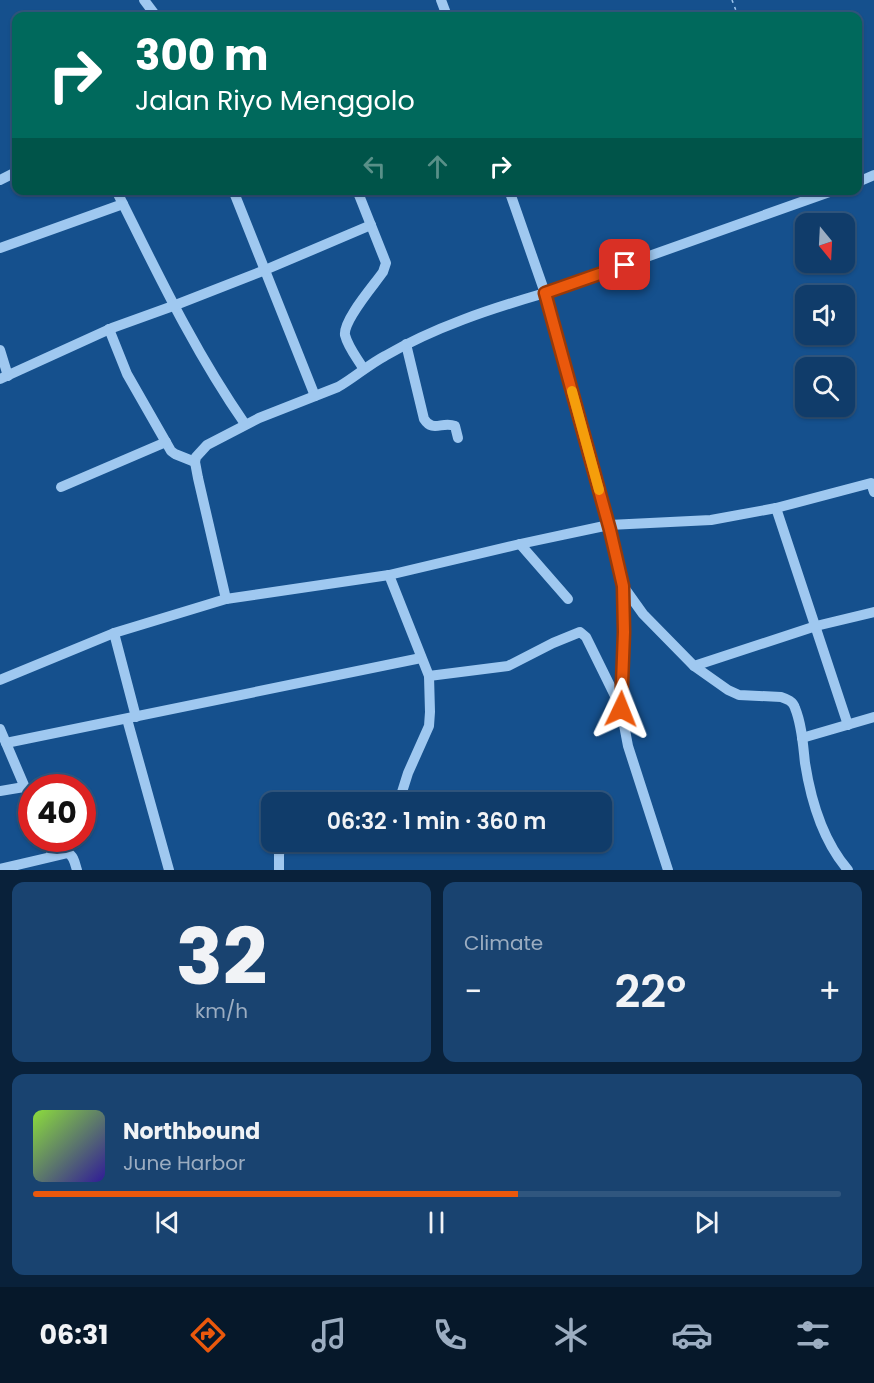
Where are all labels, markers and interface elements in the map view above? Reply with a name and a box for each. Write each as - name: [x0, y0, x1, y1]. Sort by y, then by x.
- text: 300 m: [135, 26, 269, 85]
- icon: right: [36, 36, 114, 114]
- text: Jalan Riyo Menggolo: [135, 82, 415, 119]
- icon: left: [358, 150, 391, 183]
- icon: ahead: [421, 150, 454, 183]
- icon: right: [484, 150, 517, 183]
- north arrow: [795, 213, 855, 273]
- map controls: [795, 213, 855, 417]
- pin: [599, 239, 650, 290]
- icon: arrive: [608, 248, 641, 281]
- button: sound: [795, 285, 855, 345]
- button: search: [795, 357, 855, 417]
- position arrow: [589, 677, 653, 741]
- speed limit sign: 40: [18, 774, 96, 852]
- text: 06:32 · 1 min · 360 m: [327, 806, 546, 837]
- text: 32: [176, 902, 267, 1011]
- text: Climate: [464, 929, 543, 957]
- text: 22°: [615, 960, 686, 1023]
- text: −: [464, 968, 482, 1015]
- text: +: [818, 968, 841, 1015]
- text: km/h: [195, 997, 248, 1025]
- text: Northbound: [123, 1116, 260, 1147]
- text: June Harbor: [123, 1149, 246, 1177]
- icon: previous: [151, 1206, 184, 1239]
- icon: pause: [420, 1206, 453, 1239]
- icon: next: [690, 1206, 723, 1239]
- icon: directions: [187, 1314, 229, 1356]
- icon: music: [308, 1314, 350, 1356]
- icon: phone: [429, 1314, 471, 1356]
- icon: climate: [550, 1314, 592, 1356]
- icon: car: [671, 1314, 713, 1356]
- icon: filters: [792, 1314, 834, 1356]
- text: 06:31: [40, 1316, 108, 1353]

